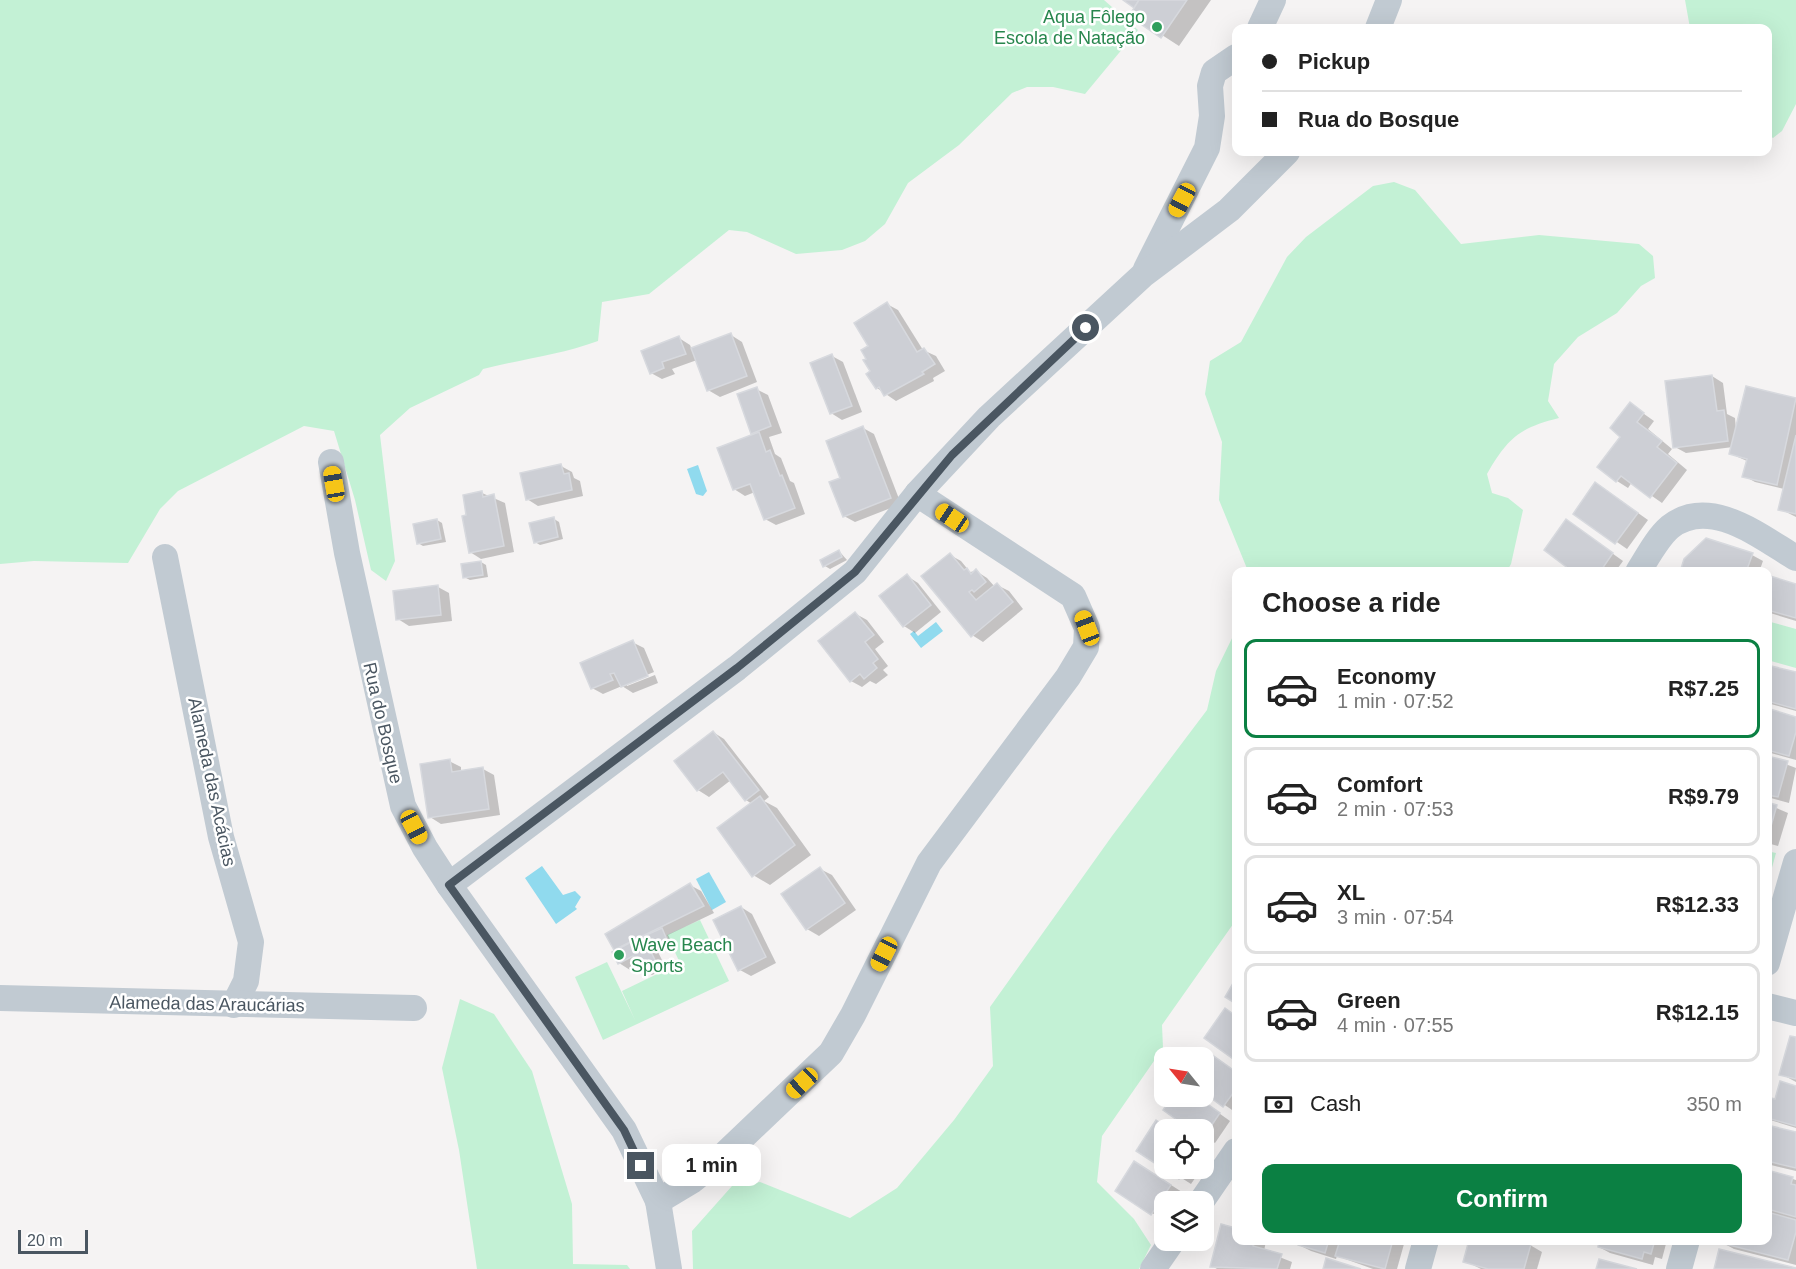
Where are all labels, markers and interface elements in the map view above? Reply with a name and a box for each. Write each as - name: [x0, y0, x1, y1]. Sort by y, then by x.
- place label: Aqua Fôlego Escola de Natação: [994, 7, 1145, 48]
- marker: Aqua Fôlego Escola de Natação: [1150, 20, 1164, 34]
- text: Pickup: [1298, 49, 1370, 74]
- text: Rua do Bosque: [1298, 107, 1459, 132]
- car: [1166, 180, 1198, 220]
- route start: [1072, 314, 1099, 341]
- car: [322, 465, 346, 503]
- car: [932, 500, 972, 536]
- text: Choose a ride: [1262, 588, 1441, 618]
- car: [1072, 608, 1102, 648]
- street label: Rua do Bosque: [359, 660, 407, 786]
- icon: car: [1265, 662, 1319, 716]
- text: Economy: [1337, 664, 1436, 689]
- text: R$7.25: [1668, 676, 1739, 701]
- text: 1 min · 07:52: [1337, 690, 1454, 712]
- street label: Alameda das Acácias: [184, 696, 240, 868]
- icon: car: [1265, 770, 1319, 824]
- text: Comfort: [1337, 772, 1423, 797]
- text: R$9.79: [1668, 784, 1739, 809]
- text: 2 min · 07:53: [1337, 798, 1454, 820]
- car: [398, 807, 430, 847]
- icon: car: [1265, 878, 1319, 932]
- text: XL: [1337, 880, 1365, 905]
- text: R$12.33: [1656, 892, 1739, 917]
- text: 3 min · 07:54: [1337, 906, 1454, 928]
- car: [868, 934, 900, 974]
- place label: Wave Beach Sports: [631, 935, 732, 976]
- marker: Wave Beach Sports: [612, 948, 626, 962]
- icon: car: [1265, 986, 1319, 1040]
- text: Green: [1337, 988, 1401, 1013]
- street label: Alameda das Araucárias: [109, 992, 305, 1016]
- text: R$12.15: [1656, 1000, 1739, 1025]
- text: 4 min · 07:55: [1337, 1014, 1454, 1036]
- north arrow: [1154, 1047, 1214, 1107]
- map controls: [1154, 1047, 1214, 1251]
- car: [783, 1064, 821, 1102]
- icon: cash: [1262, 1088, 1295, 1121]
- text: Cash: [1310, 1091, 1361, 1116]
- text: 350 m: [1686, 1093, 1742, 1115]
- button: locate: [1154, 1119, 1214, 1179]
- callout: 1 min: [662, 1145, 761, 1187]
- route end: [627, 1152, 654, 1179]
- text: 1 min: [685, 1154, 738, 1176]
- button: Confirm: [1262, 1164, 1742, 1233]
- button: layers: [1154, 1191, 1214, 1251]
- scale bar: [18, 1227, 88, 1254]
- text: 20 m: [27, 1232, 63, 1249]

